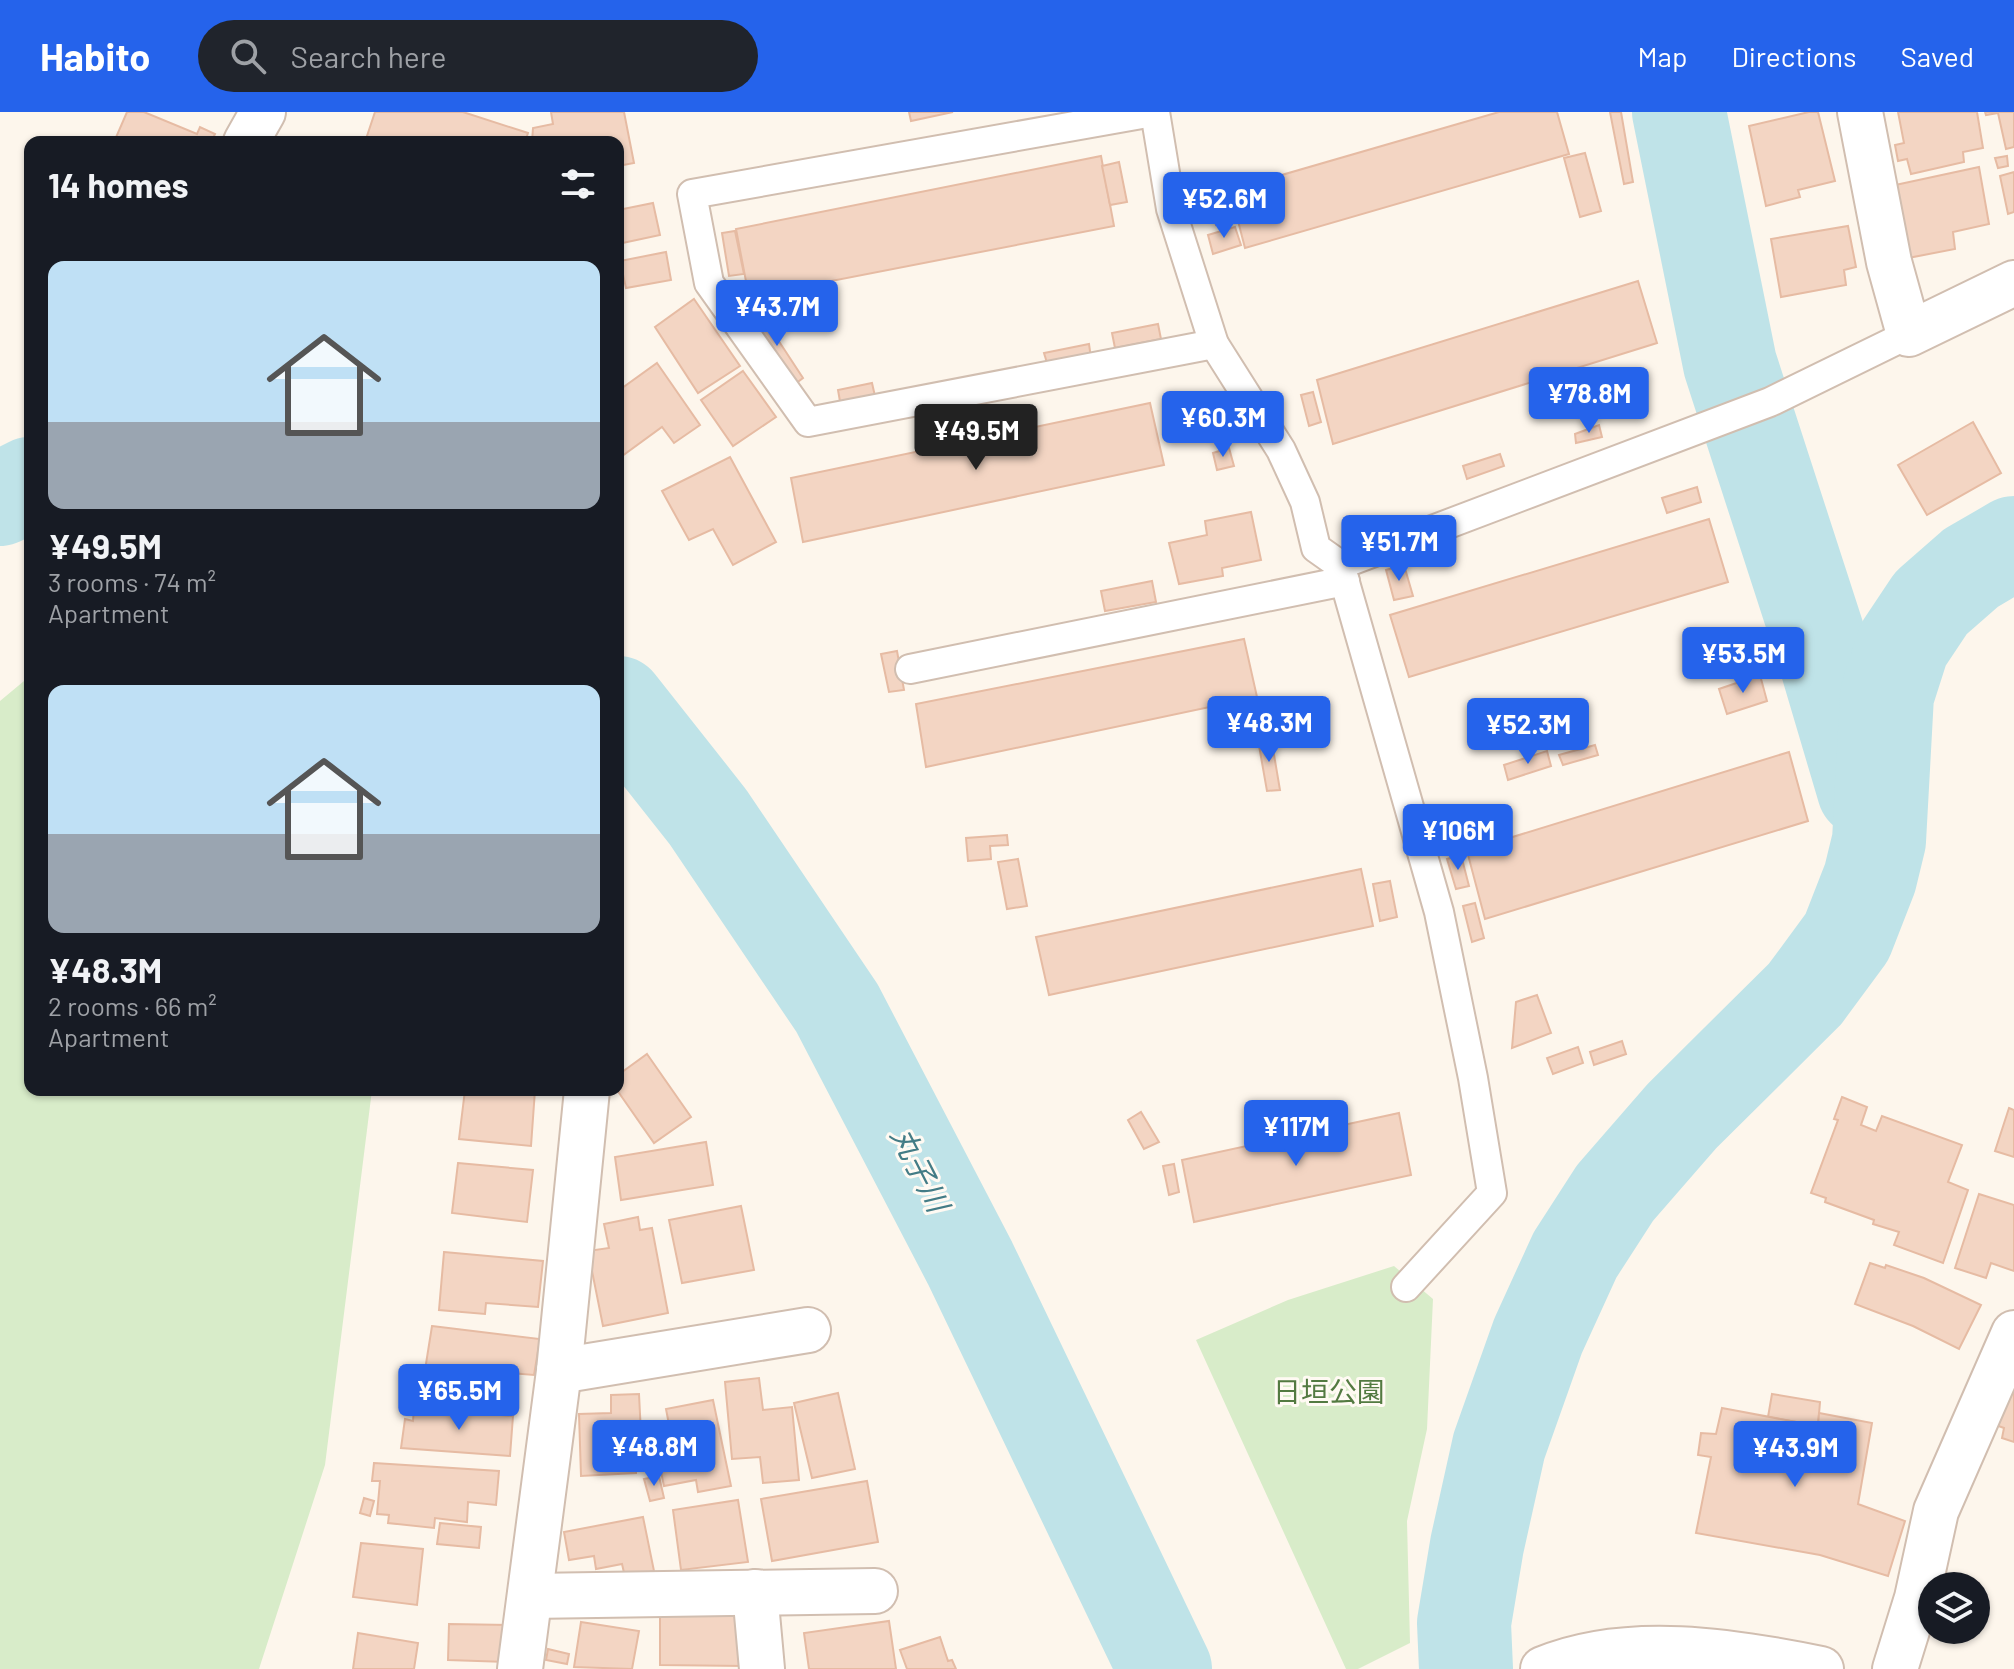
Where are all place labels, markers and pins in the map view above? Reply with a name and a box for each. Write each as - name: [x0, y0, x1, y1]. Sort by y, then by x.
- pin: ¥52.6M: [1159, 172, 1289, 240]
- pin: ¥43.7M: [712, 280, 842, 348]
- pin: ¥78.8M: [1524, 367, 1654, 435]
- pin: ¥60.3M: [1158, 391, 1288, 459]
- pin: ¥49.5M: [911, 404, 1041, 472]
- pin: ¥51.7M: [1334, 515, 1464, 583]
- pin: ¥53.5M: [1678, 627, 1808, 695]
- pin: ¥48.3M: [1204, 696, 1334, 764]
- pin: ¥52.3M: [1463, 698, 1593, 766]
- pin: ¥106M: [1402, 804, 1514, 872]
- pin: ¥117M: [1240, 1100, 1352, 1168]
- pin: ¥65.5M: [394, 1364, 524, 1432]
- pin: ¥48.8M: [589, 1420, 719, 1488]
- pin: ¥43.9M: [1730, 1421, 1860, 1489]

